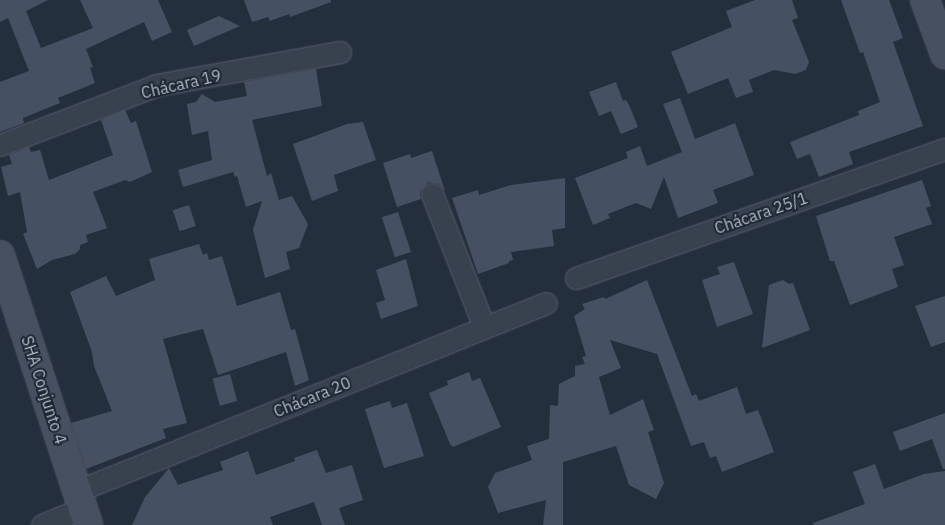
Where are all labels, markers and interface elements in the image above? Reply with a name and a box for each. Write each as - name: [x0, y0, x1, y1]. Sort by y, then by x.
- street label: Chácara 19: [139, 65, 223, 103]
- street label: Chácara 25/1: [712, 188, 810, 238]
- street label: SHA Conjunto 4: [17, 333, 71, 447]
- street label: Chácara 20: [271, 373, 353, 421]

